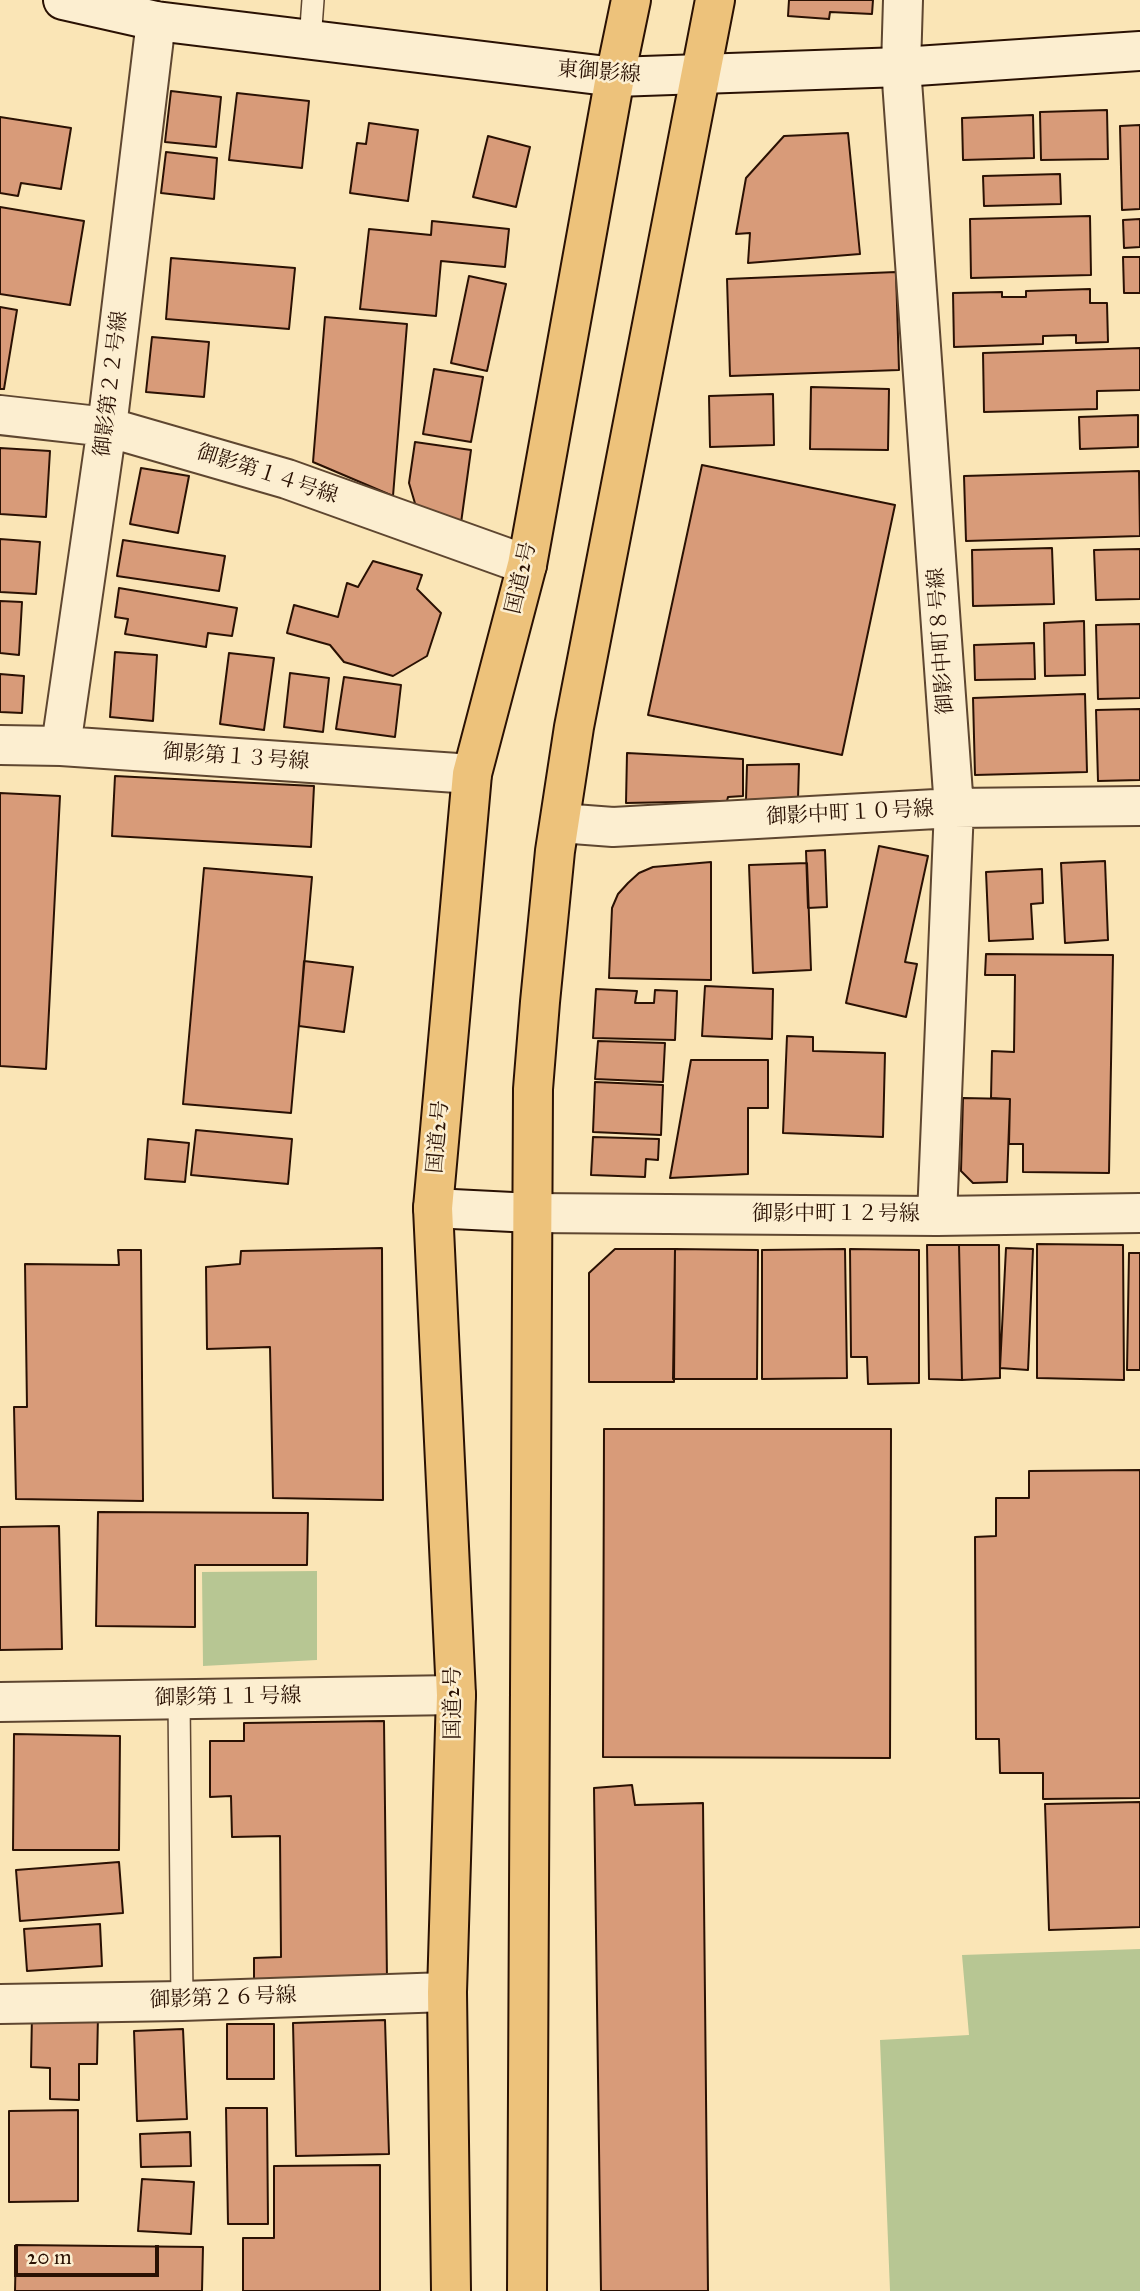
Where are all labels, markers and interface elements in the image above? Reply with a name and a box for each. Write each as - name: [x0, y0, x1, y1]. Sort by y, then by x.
- street label: 東御影線: [556, 58, 642, 88]
- street label: 御影第２２号線: [91, 310, 133, 458]
- street label: 御影第１４号線: [193, 440, 341, 510]
- street label: 国道2号: [501, 539, 543, 617]
- street label: 御影中町８号線: [924, 567, 960, 715]
- street label: 御影第１３号線: [162, 740, 310, 776]
- street label: 御影中町１０号線: [765, 797, 935, 831]
- street label: 国道2号: [423, 1099, 455, 1175]
- street label: 御影中町１２号線: [752, 1202, 920, 1228]
- street label: 国道2号: [441, 1666, 467, 1740]
- street label: 御影第１１号線: [154, 1684, 302, 1712]
- street label: 御影第２６号線: [149, 1984, 297, 2014]
- scale bar: [18, 2232, 163, 2276]
- text: 20 m: [27, 2244, 72, 2270]

